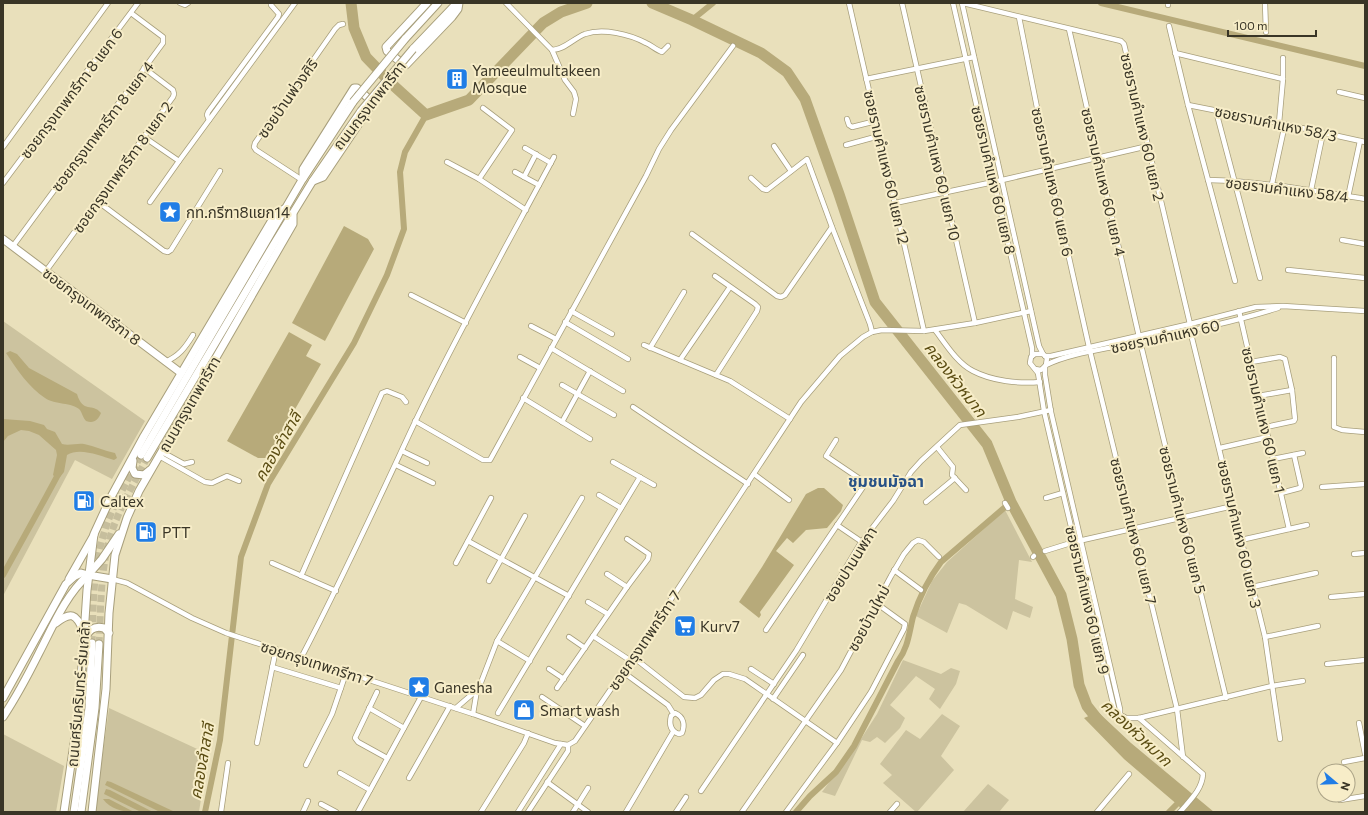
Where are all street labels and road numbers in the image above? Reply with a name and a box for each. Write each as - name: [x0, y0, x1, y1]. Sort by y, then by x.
- street label: ซอยกรุงเทพกรีฑา 8 แยก 6: [16, 24, 127, 162]
- street label: ซอยรามคำแหง 60 แยก 2: [1117, 51, 1169, 203]
- street label: ซอยบ้านพ่วงศิริ: [253, 55, 321, 141]
- street label: ซอยกรุงเทพกรีฑา 8 แยก 4: [47, 57, 158, 195]
- street label: ถนนกรุงเทพกรีฑา: [329, 57, 410, 154]
- street label: ซอยรามคำแหง 60 แยก 10: [911, 84, 965, 242]
- street label: ซอยรามคำแหง 60 แยก 12: [861, 88, 913, 246]
- street label: ซอยกรุงเทพกรีฑา 8 แยก 2: [68, 98, 177, 237]
- street label: ซอยรามคำแหง 58/3: [1213, 101, 1339, 145]
- street label: ซอยรามคำแหง 60 แยก 8: [968, 104, 1020, 256]
- street label: ซอยรามคำแหง 60 แยก 6: [1028, 106, 1078, 258]
- street label: ซอยรามคำแหง 60 แยก 4: [1078, 106, 1130, 258]
- street label: ซอยรามคำแหง 58/4: [1224, 173, 1350, 205]
- street label: ซอยกรุงเทพกรีฑา 8: [39, 263, 145, 349]
- street label: ซอยรามคำแหง 60: [1109, 316, 1221, 356]
- street label: ซอยรามคำแหง 60 แยก 1: [1238, 345, 1290, 495]
- street label: ถนนกรุงเทพกรีฑา: [154, 353, 225, 456]
- street label: ซอยรามคำแหง 60 แยก 5: [1156, 444, 1210, 596]
- street label: ซอยรามคำแหง 60 แยก 7: [1107, 456, 1161, 606]
- street label: ซอยรามคำแหง 60 แยก 3: [1214, 458, 1266, 610]
- street label: ซอยปานนพภา: [820, 523, 880, 605]
- street label: ซอยรามคำแหง 60 แยก 9: [1062, 524, 1114, 676]
- street label: ซอยบ้านใหม่: [843, 582, 893, 654]
- street label: ซอยกรุงเทพกรีฑา 7: [604, 586, 685, 694]
- street label: ถนนศรีนครินทร์-ร่มเกล้า: [63, 620, 93, 768]
- street label: ซอยกรุงเทพกรีฑา 7: [258, 636, 375, 691]

